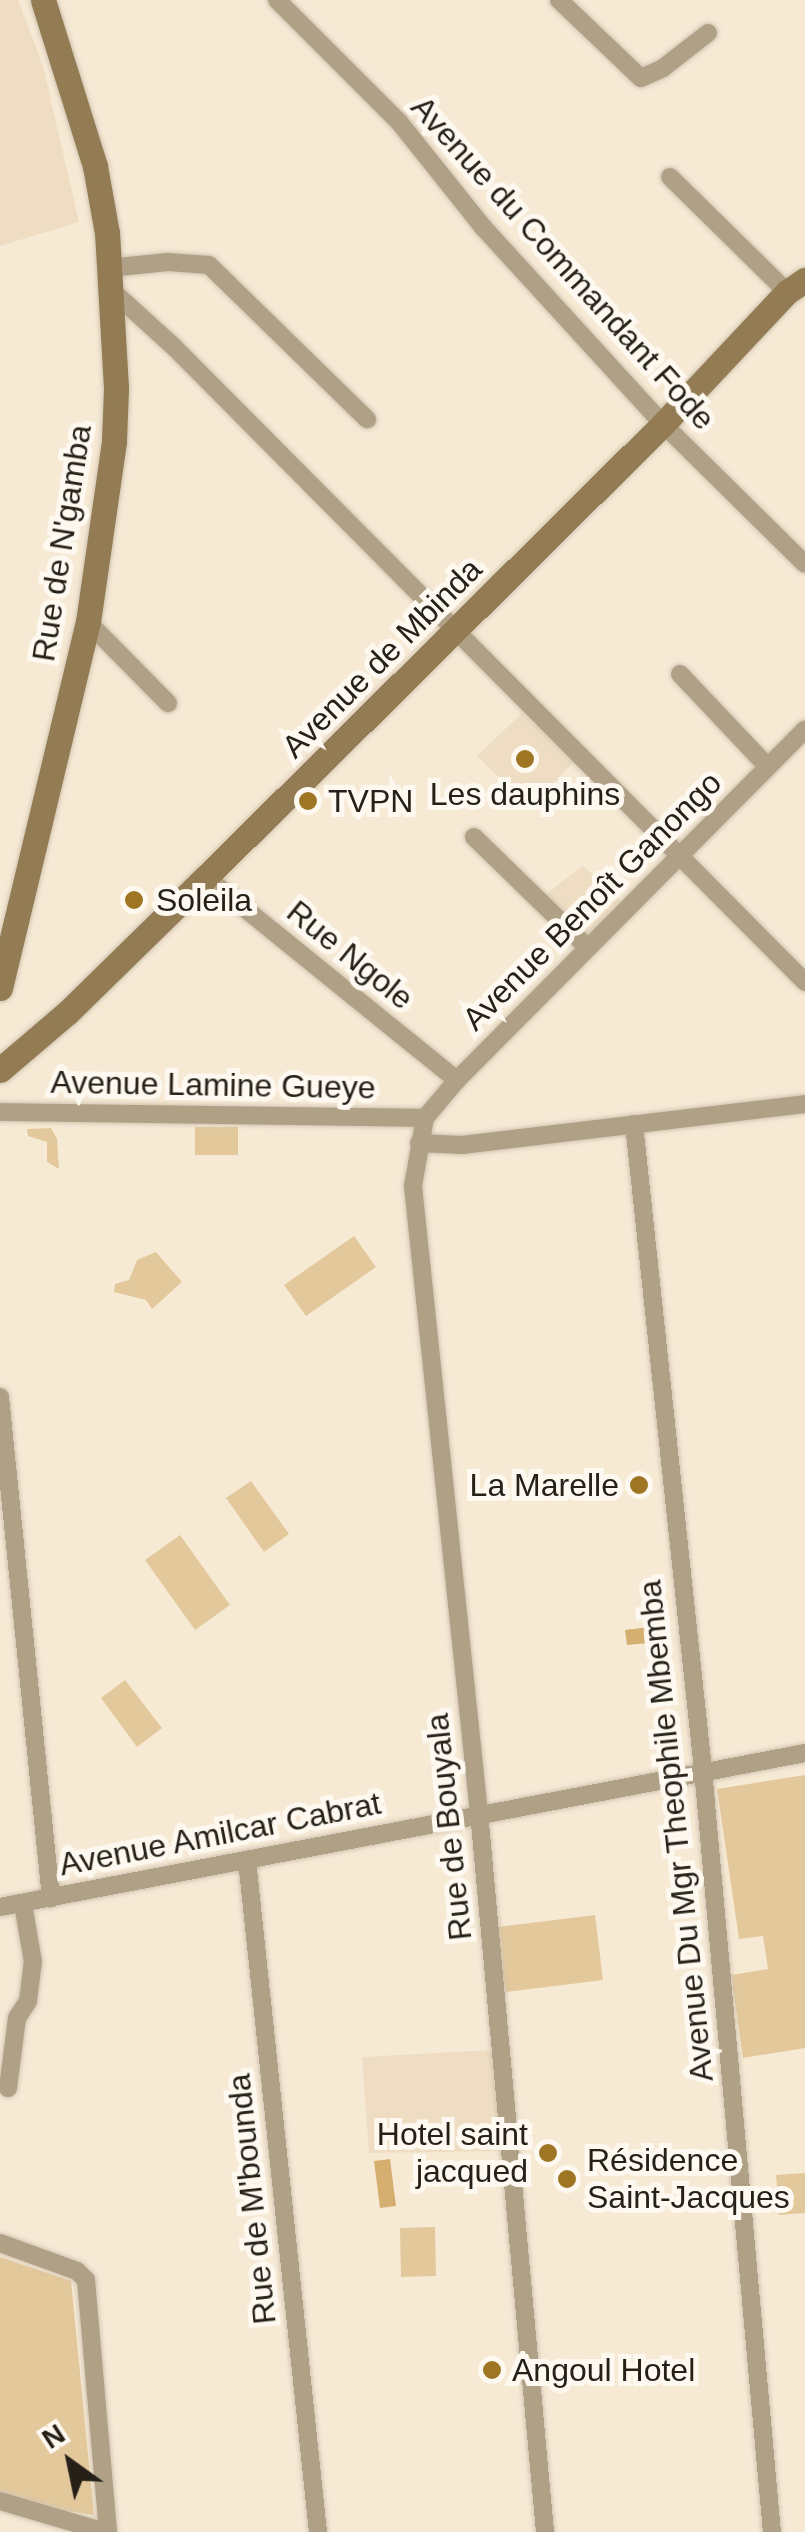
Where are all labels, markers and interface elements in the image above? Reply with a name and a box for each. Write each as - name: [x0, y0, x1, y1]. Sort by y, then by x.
- street label: Avenue du Commandant Fode: [403, 88, 723, 438]
- street label: Rue de N'gamba: [24, 422, 100, 664]
- street label: Avenue de Mbinda: [274, 550, 490, 766]
- marker: Les dauphins: [514, 748, 536, 770]
- street label: Avenue Benoît Ganongo: [455, 764, 729, 1038]
- place label: Les dauphins: [430, 775, 620, 813]
- place label: TVPN: [328, 782, 413, 820]
- marker: TVPN: [297, 790, 319, 812]
- place label: Soleila: [156, 881, 252, 919]
- marker: Soleila: [121, 887, 147, 913]
- street label: Rue Ngole: [279, 893, 421, 1017]
- street label: Avenue Lamine Gueye: [50, 1063, 376, 1107]
- place label: La Marelle: [470, 1466, 619, 1504]
- marker: La Marelle: [628, 1474, 650, 1496]
- street label: Avenue Du Mgr Theophile Mbemba: [631, 1578, 721, 2084]
- street label: Rue de Bouyala: [418, 1712, 480, 1942]
- street label: Avenue Amilcar Cabrat: [55, 1784, 385, 1884]
- street label: Rue de M'bounda: [220, 2072, 284, 2326]
- place label: Hotel saint jacqued: [377, 2116, 528, 2191]
- marker: Hotel saint jacqued: [537, 2142, 559, 2164]
- place label: Résidence Saint-Jacques: [587, 2142, 790, 2217]
- marker: Résidence Saint-Jacques: [556, 2168, 578, 2190]
- place label: Angoul Hotel: [512, 2351, 695, 2389]
- marker: Angoul Hotel: [481, 2359, 503, 2381]
- north arrow: [20, 2412, 120, 2512]
- text: N: [36, 2418, 70, 2455]

